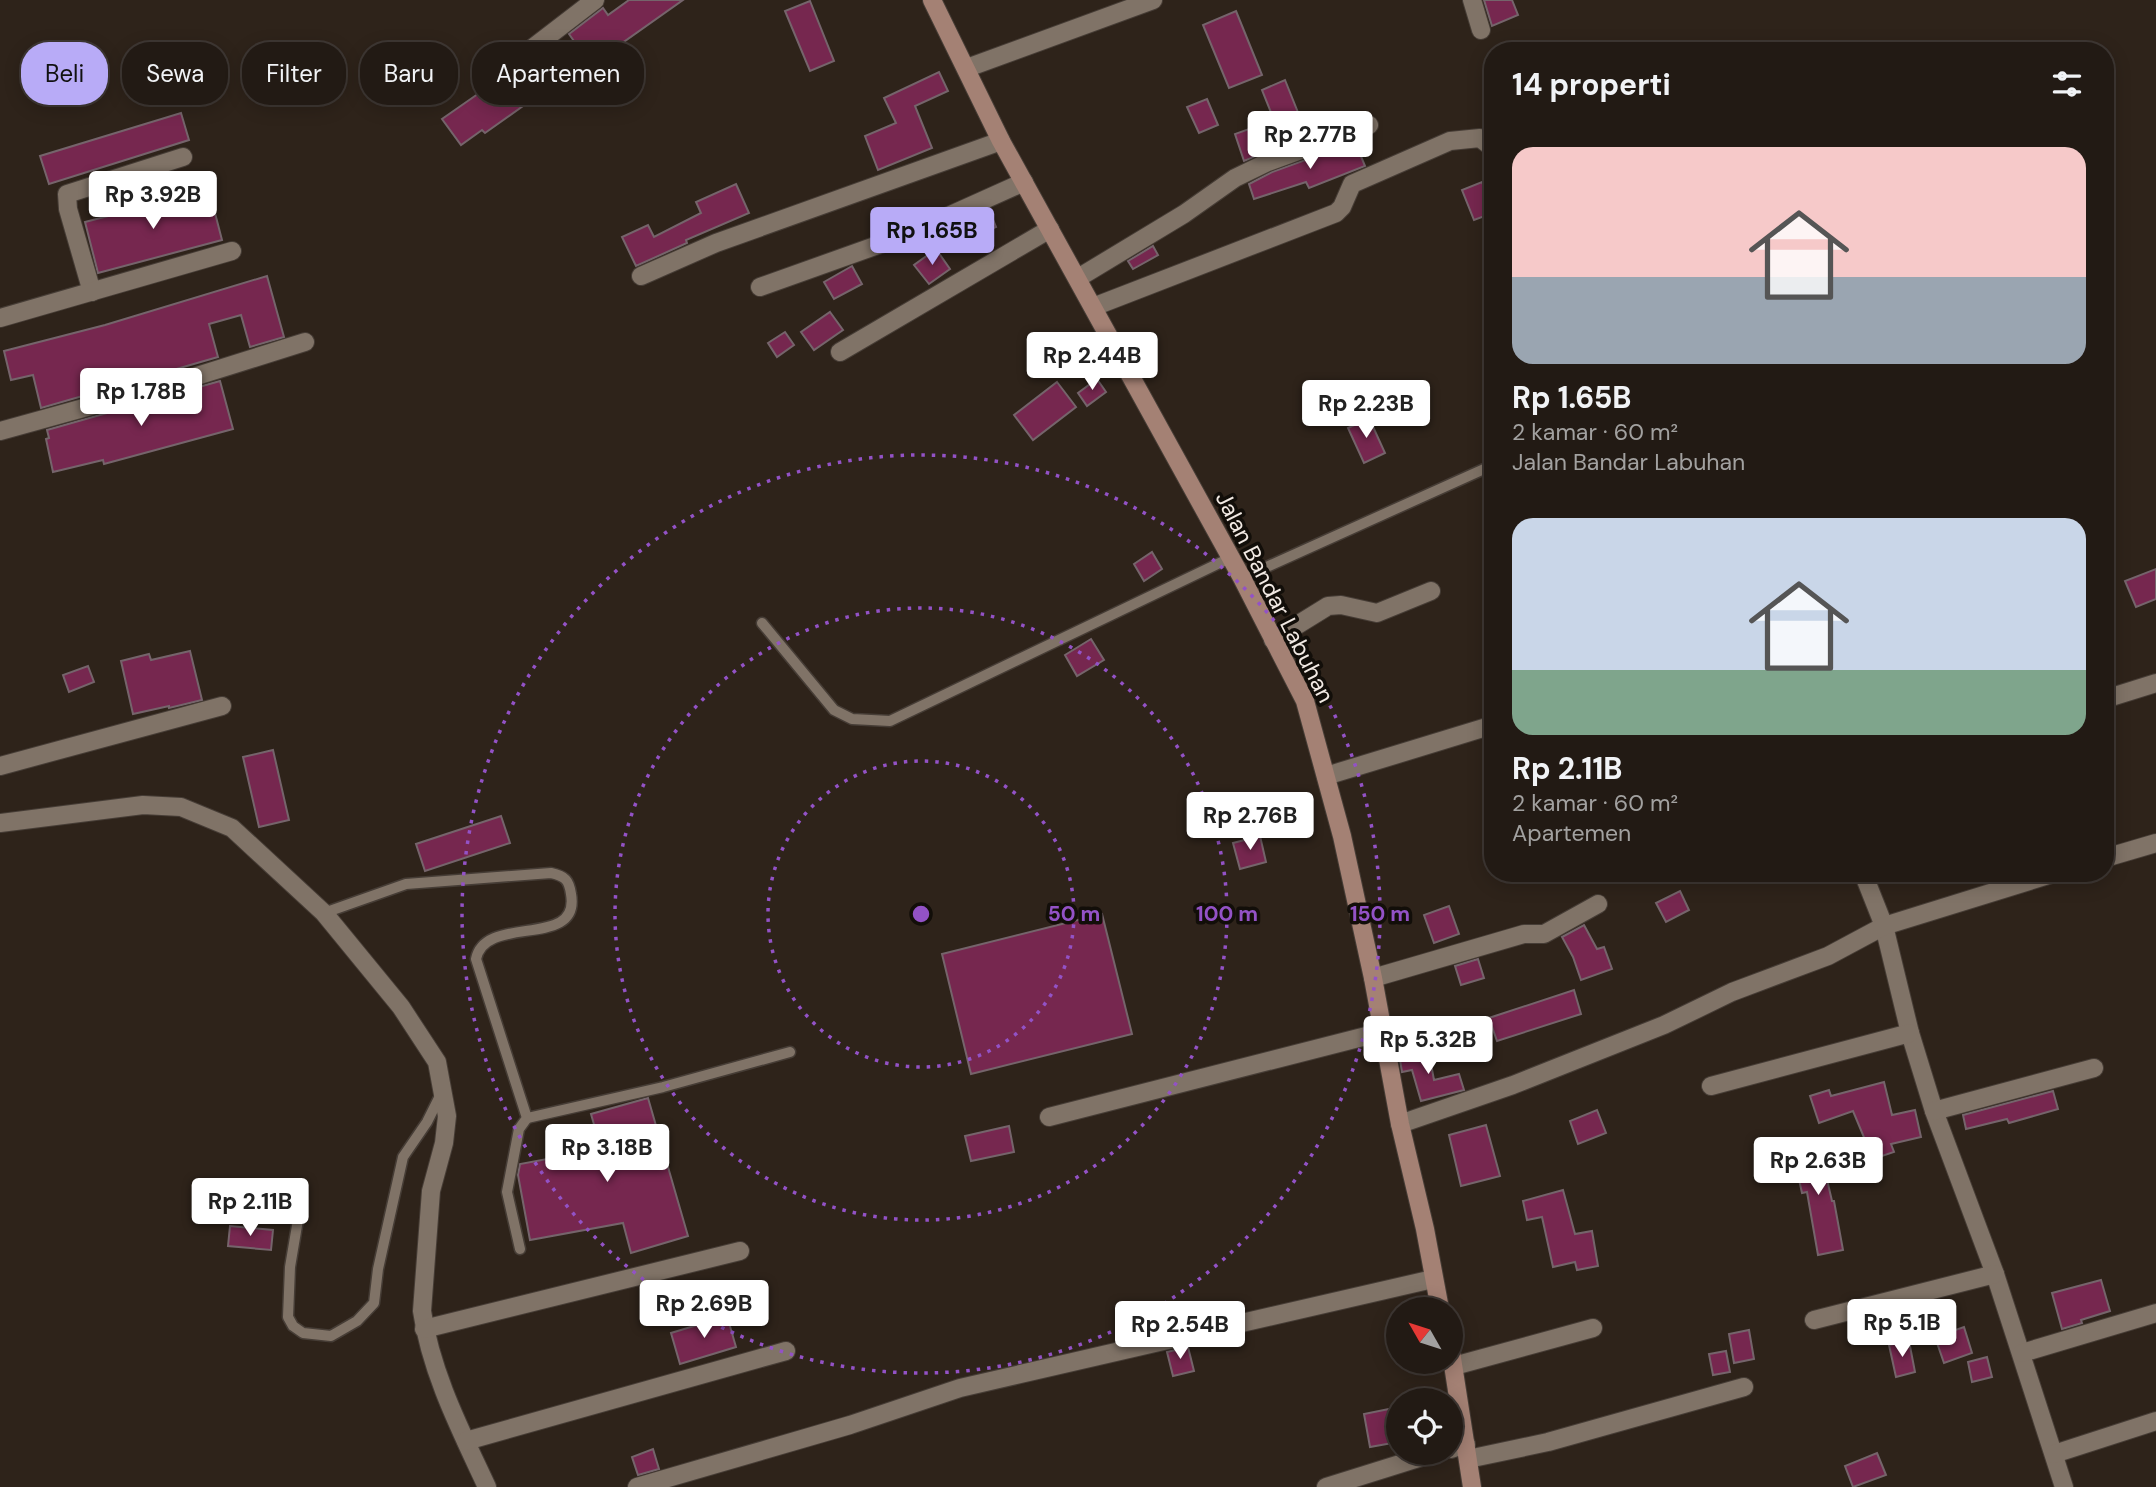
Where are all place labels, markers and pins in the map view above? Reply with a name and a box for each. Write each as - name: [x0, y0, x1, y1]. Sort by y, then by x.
- pin: Rp 2.77B: [1238, 111, 1382, 171]
- pin: Rp 3.92B: [81, 172, 225, 231]
- pin: Rp 1.65B: [860, 208, 1004, 267]
- pin: Rp 2.44B: [1020, 332, 1164, 392]
- pin: Rp 1.78B: [69, 368, 213, 428]
- pin: Rp 2.23B: [1294, 380, 1438, 440]
- pin: Rp 2.76B: [1178, 792, 1322, 852]
- centre of rings: [909, 902, 933, 926]
- pin: Rp 5.32B: [1356, 1016, 1500, 1076]
- pin: Rp 3.18B: [535, 1124, 679, 1184]
- pin: Rp 2.63B: [1746, 1138, 1890, 1197]
- pin: Rp 2.11B: [178, 1178, 322, 1238]
- pin: Rp 2.69B: [632, 1280, 776, 1340]
- pin: Rp 5.1B: [1837, 1300, 1967, 1359]
- pin: Rp 2.54B: [1108, 1302, 1252, 1361]

